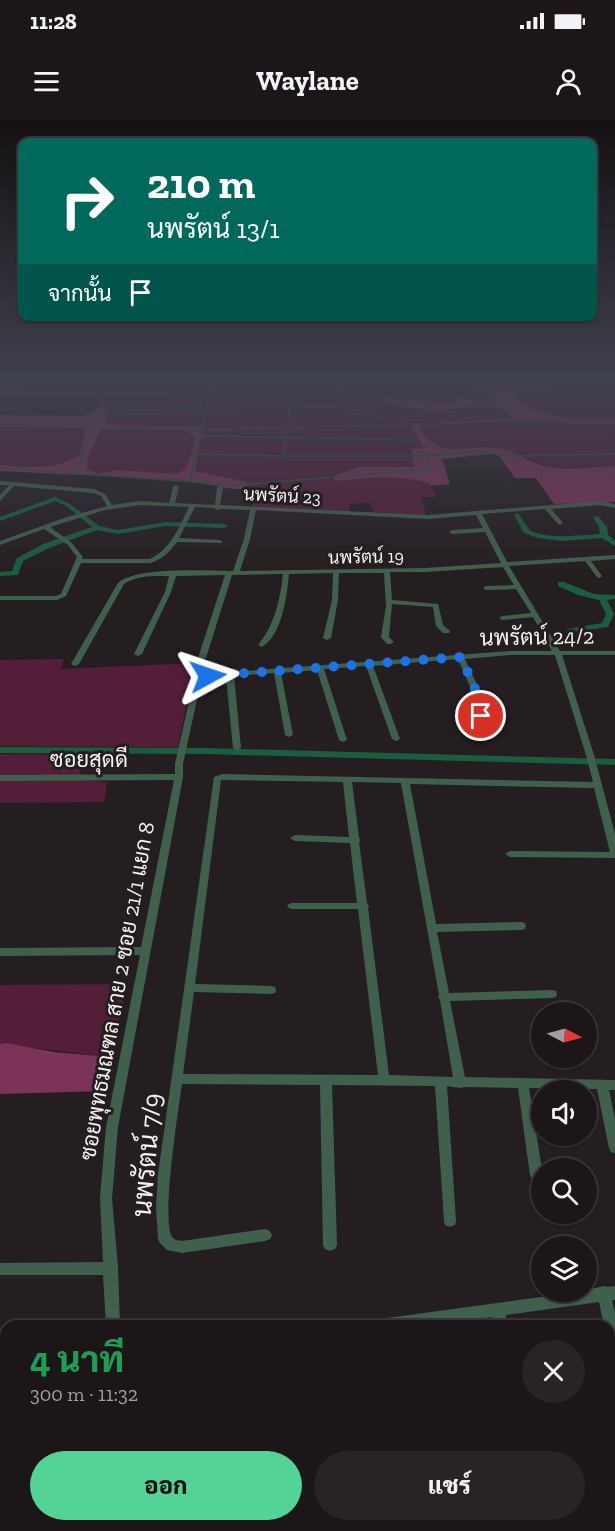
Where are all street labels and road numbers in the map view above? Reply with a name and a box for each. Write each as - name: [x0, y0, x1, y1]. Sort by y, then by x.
- street label: นพรัตน์ 23: [243, 481, 322, 509]
- street label: นพรัตน์ 19: [328, 543, 404, 569]
- street label: นพรัตน์ 24/2: [479, 622, 595, 651]
- street label: ซอยสุดดี: [50, 746, 128, 775]
- street label: ซอยพุทธมณฑล สาย 2 ซอย 21/1 แยก 8: [74, 820, 162, 1163]
- street label: นพรัตน์ 7/9: [124, 1092, 168, 1218]

